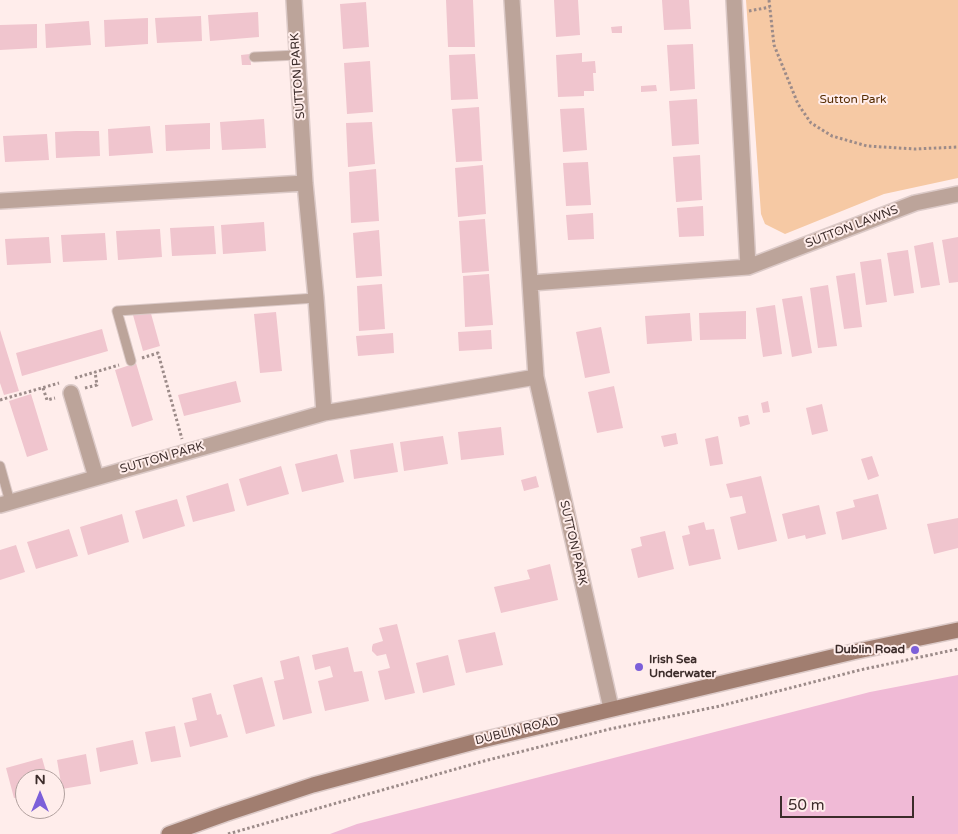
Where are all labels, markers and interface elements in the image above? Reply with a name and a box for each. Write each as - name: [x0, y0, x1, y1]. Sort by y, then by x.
- street label: SUTTON PARK: [288, 32, 308, 120]
- park label: Sutton Park: [819, 93, 887, 107]
- street label: SUTTON LAWNS: [804, 203, 900, 251]
- street label: SUTTON PARK: [118, 439, 206, 477]
- street label: SUTTON PARK: [556, 499, 590, 587]
- place label: Dublin Road: [835, 643, 905, 657]
- marker: Dublin Road: [909, 644, 921, 656]
- place label: Irish Sea Underwater: [649, 653, 716, 681]
- marker: Irish Sea Underwater: [633, 661, 645, 673]
- street label: DUBLIN ROAD: [474, 714, 560, 748]
- north arrow: [15, 769, 65, 819]
- text: N: [34, 771, 46, 788]
- scale bar: [783, 786, 917, 818]
- text: 50 m: [788, 796, 825, 814]

